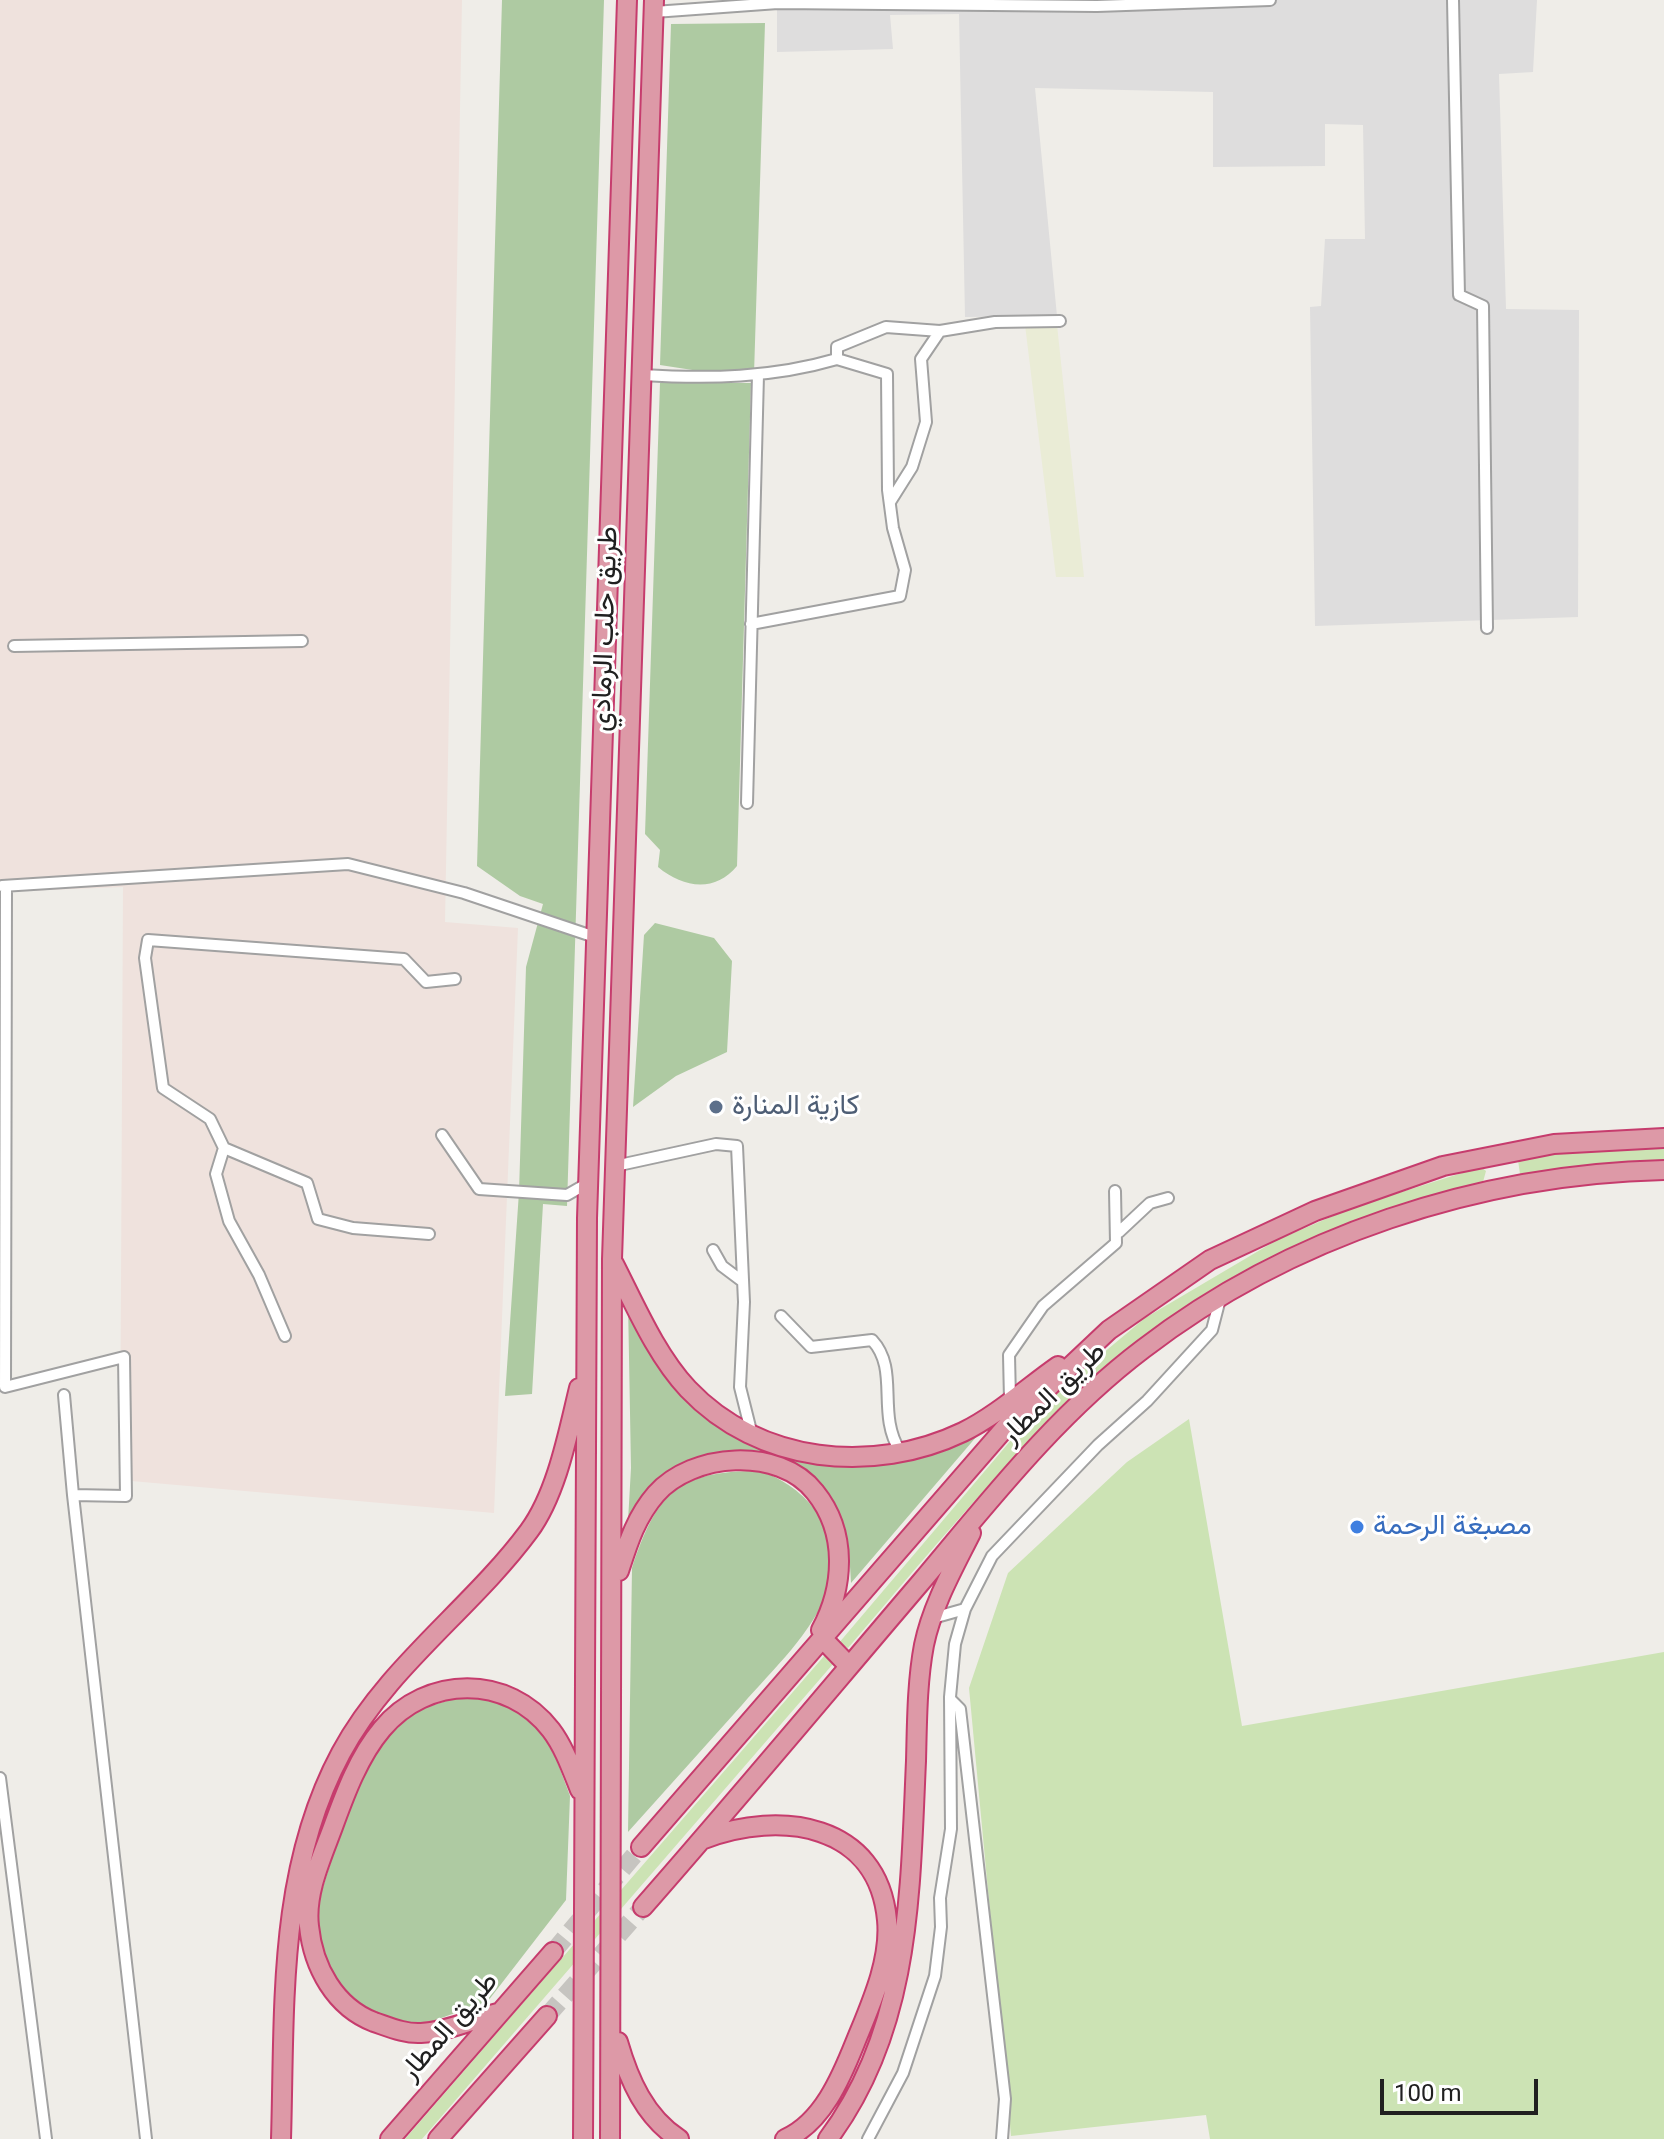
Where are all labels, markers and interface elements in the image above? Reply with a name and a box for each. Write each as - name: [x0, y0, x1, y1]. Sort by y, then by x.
- street label: طريق حلب الرمادي: [586, 526, 626, 732]
- place label: كازية المنارة: [732, 1090, 859, 1124]
- marker: كازية المنارة: [707, 1098, 725, 1116]
- street label: طريق المطار: [995, 1336, 1113, 1452]
- place label: مصبغة الرحمة: [1373, 1510, 1532, 1544]
- marker: مصبغة الرحمة: [1348, 1518, 1366, 1536]
- street label: طريق المطار: [394, 1966, 506, 2088]
- scale bar: [1384, 2063, 1542, 2113]
- text: 100 m: [1394, 2079, 1461, 2107]

